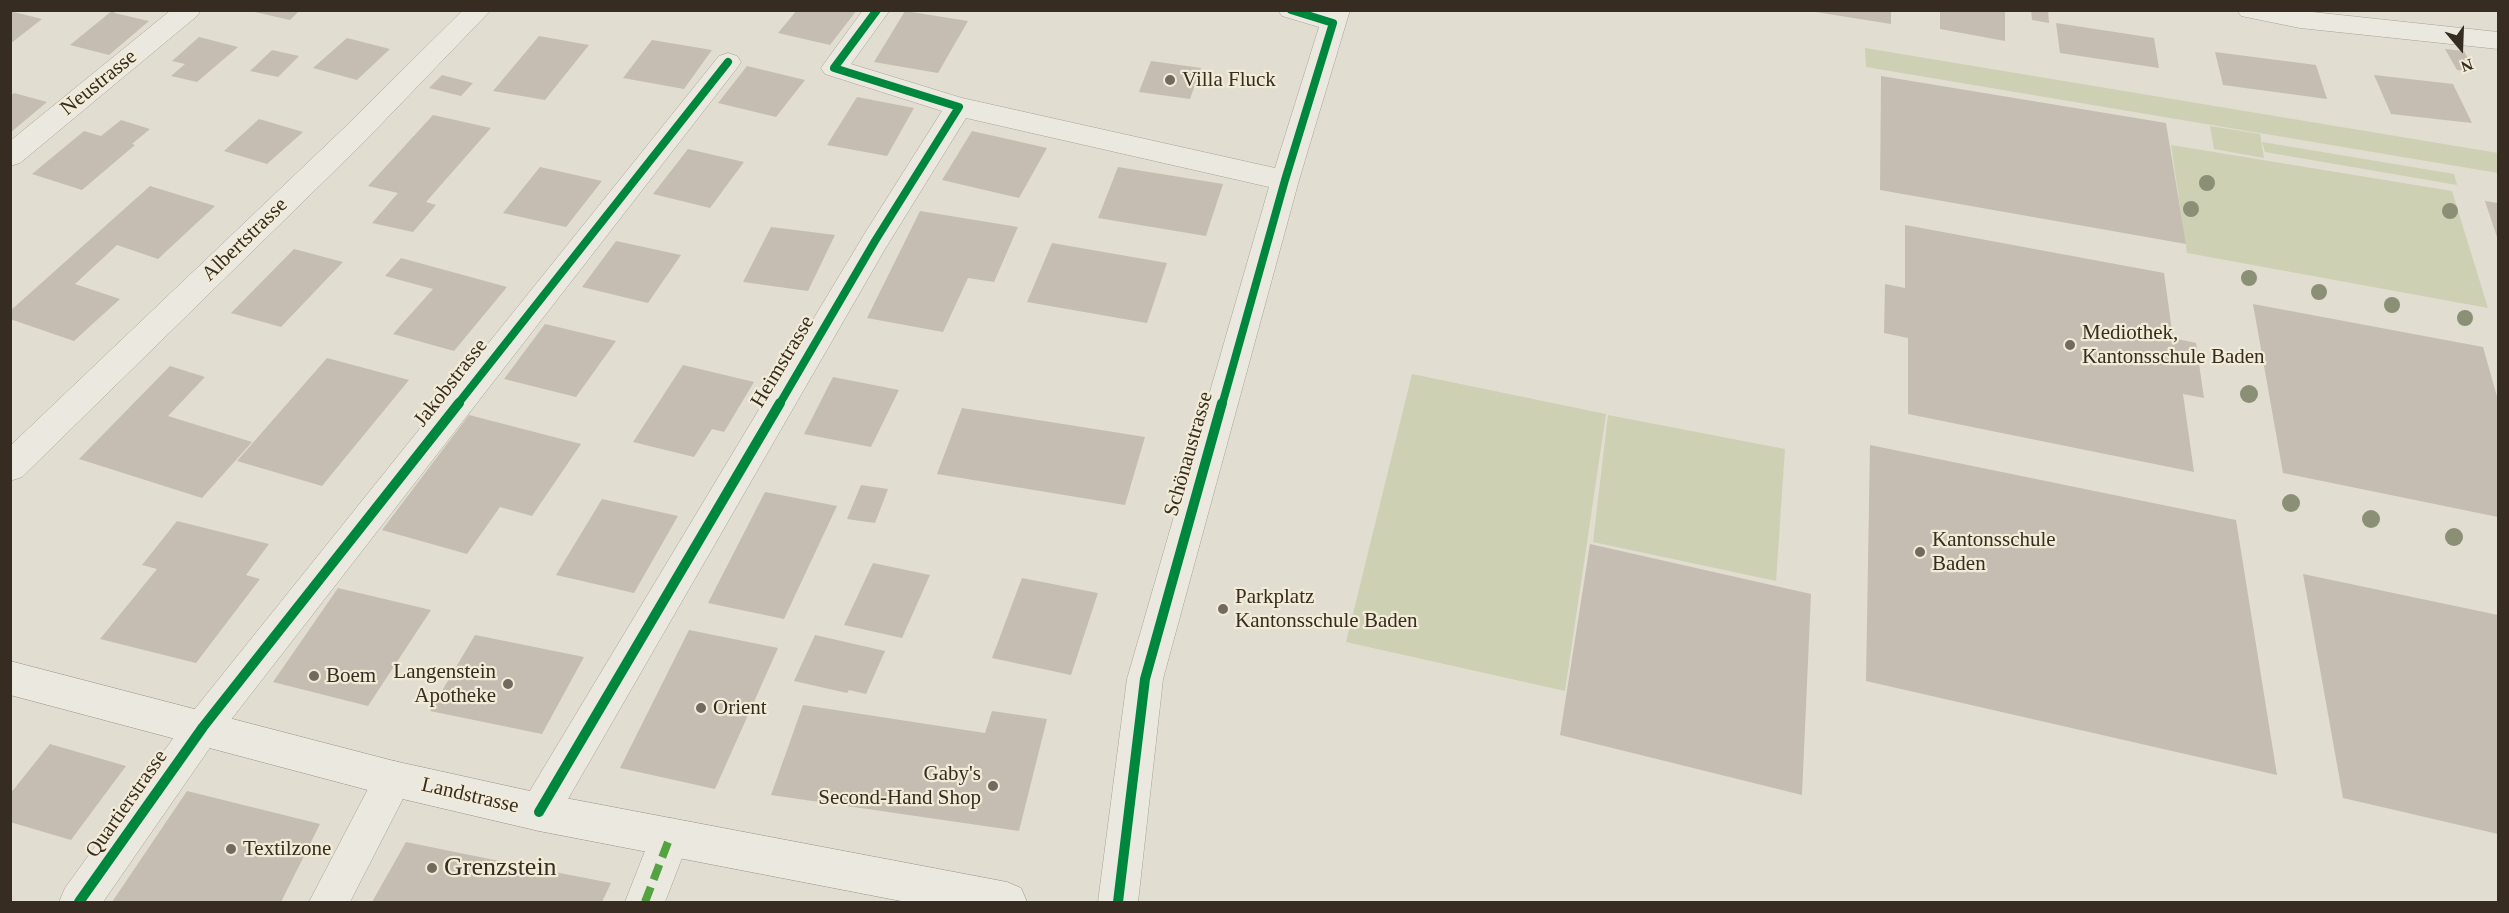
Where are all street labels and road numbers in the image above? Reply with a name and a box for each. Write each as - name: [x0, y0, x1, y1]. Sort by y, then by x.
- street label: Neustrasse: [56, 45, 142, 121]
- street label: Albertstrasse: [197, 193, 293, 287]
- street label: Heimstrasse: [746, 312, 820, 412]
- street label: Jakobstrasse: [409, 334, 493, 432]
- street label: Schönaustrasse: [1159, 389, 1219, 519]
- street label: Quartierstrasse: [81, 745, 173, 863]
- street label: Landstrasse: [419, 773, 521, 819]

